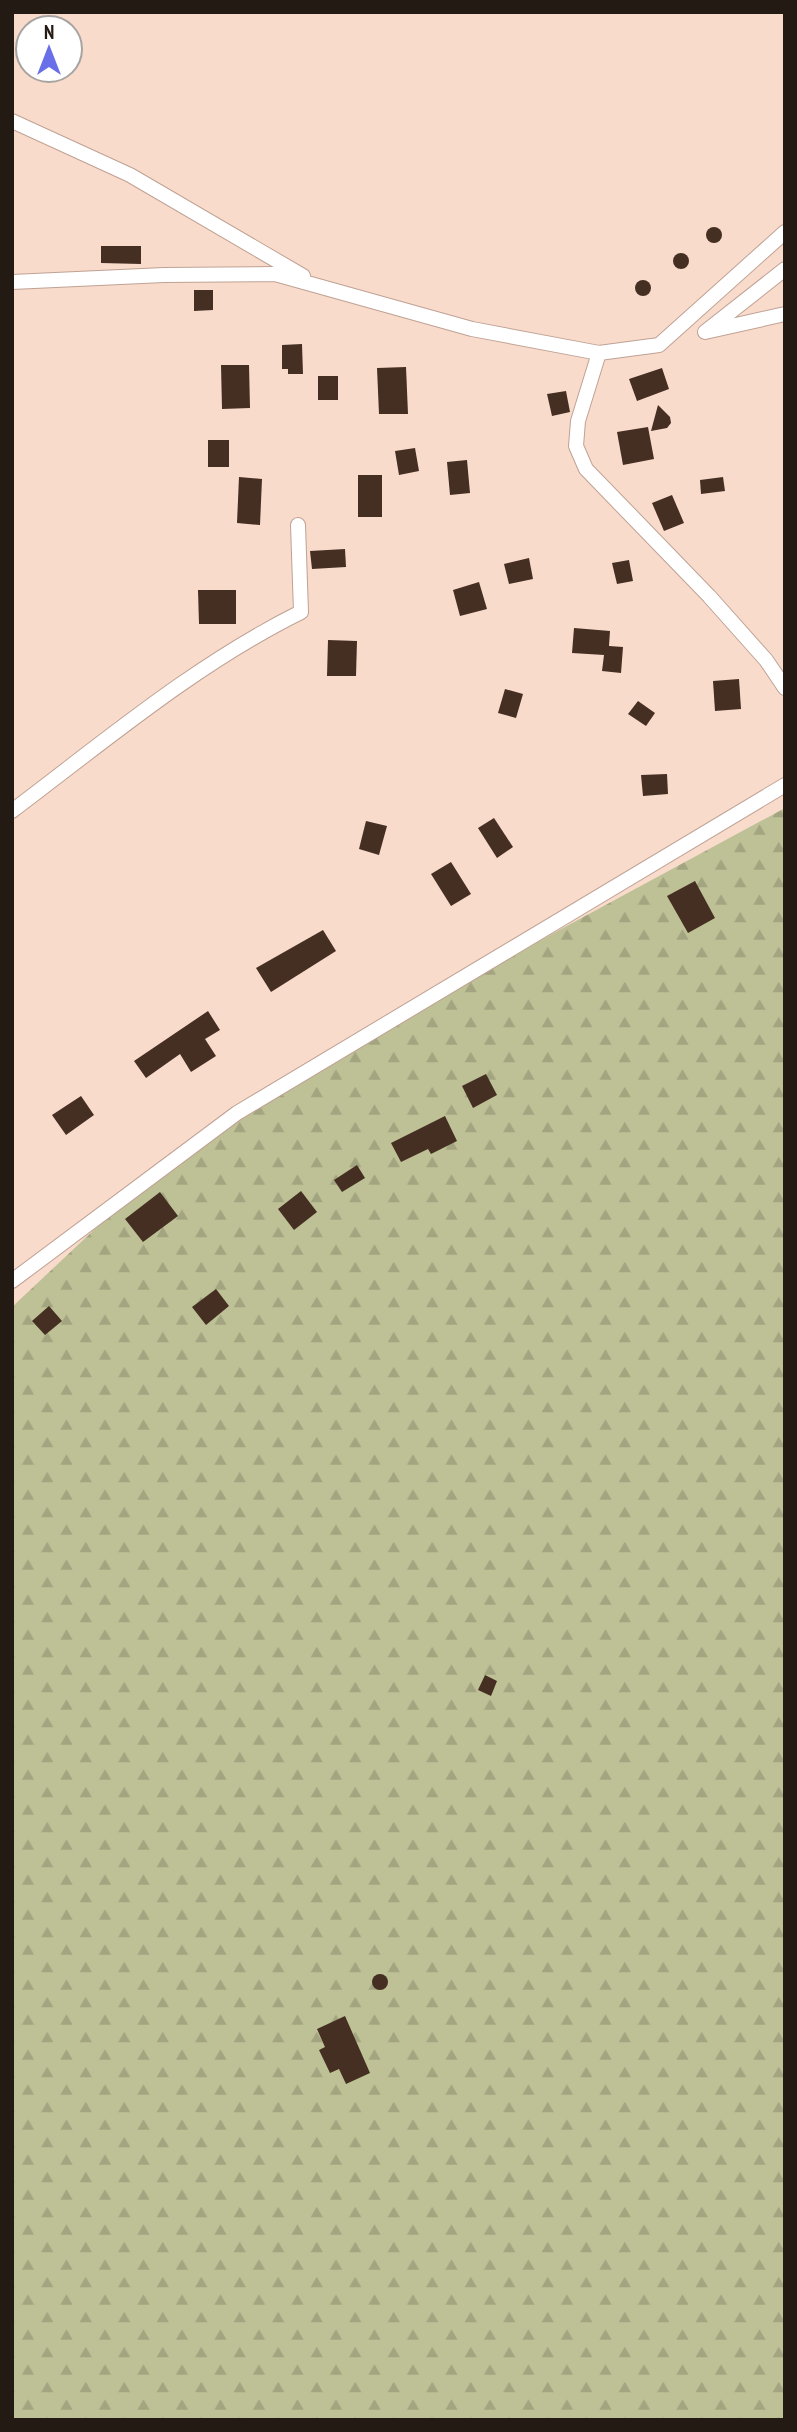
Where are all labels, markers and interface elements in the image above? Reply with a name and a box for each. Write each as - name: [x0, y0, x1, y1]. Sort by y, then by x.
- north arrow: [14, 14, 84, 84]
- text: N: [44, 20, 54, 44]

